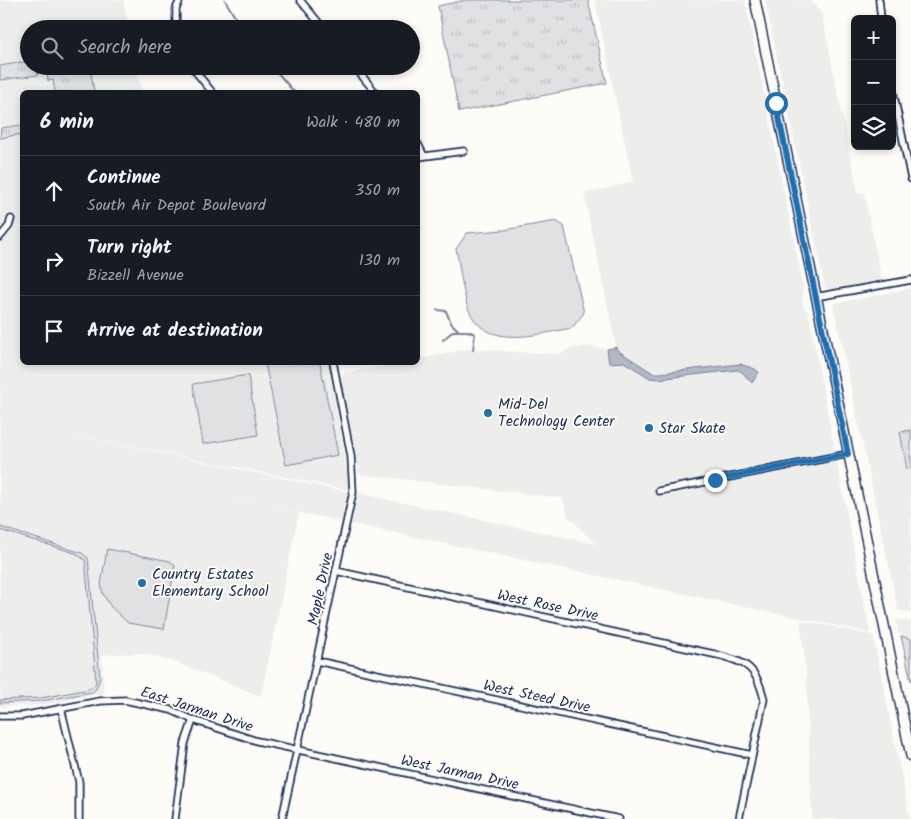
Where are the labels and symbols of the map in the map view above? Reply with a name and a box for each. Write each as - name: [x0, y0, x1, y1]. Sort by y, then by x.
- route start: [765, 92, 788, 115]
- place label: Mid-Del Technology Center: [498, 393, 615, 434]
- marker: Mid-Del Technology Center: [482, 407, 494, 419]
- place label: Star Skate: [659, 417, 726, 441]
- marker: Star Skate: [643, 422, 655, 434]
- route end: [704, 469, 727, 492]
- street label: Maple Drive: [302, 550, 340, 628]
- place label: Country Estates Elementary School: [152, 563, 269, 604]
- marker: Country Estates Elementary School: [136, 577, 148, 589]
- street label: West Rose Drive: [495, 584, 601, 628]
- street label: West Steed Drive: [481, 674, 593, 720]
- street label: East Jarman Drive: [137, 680, 256, 740]
- street label: West Jarman Drive: [399, 749, 521, 797]

